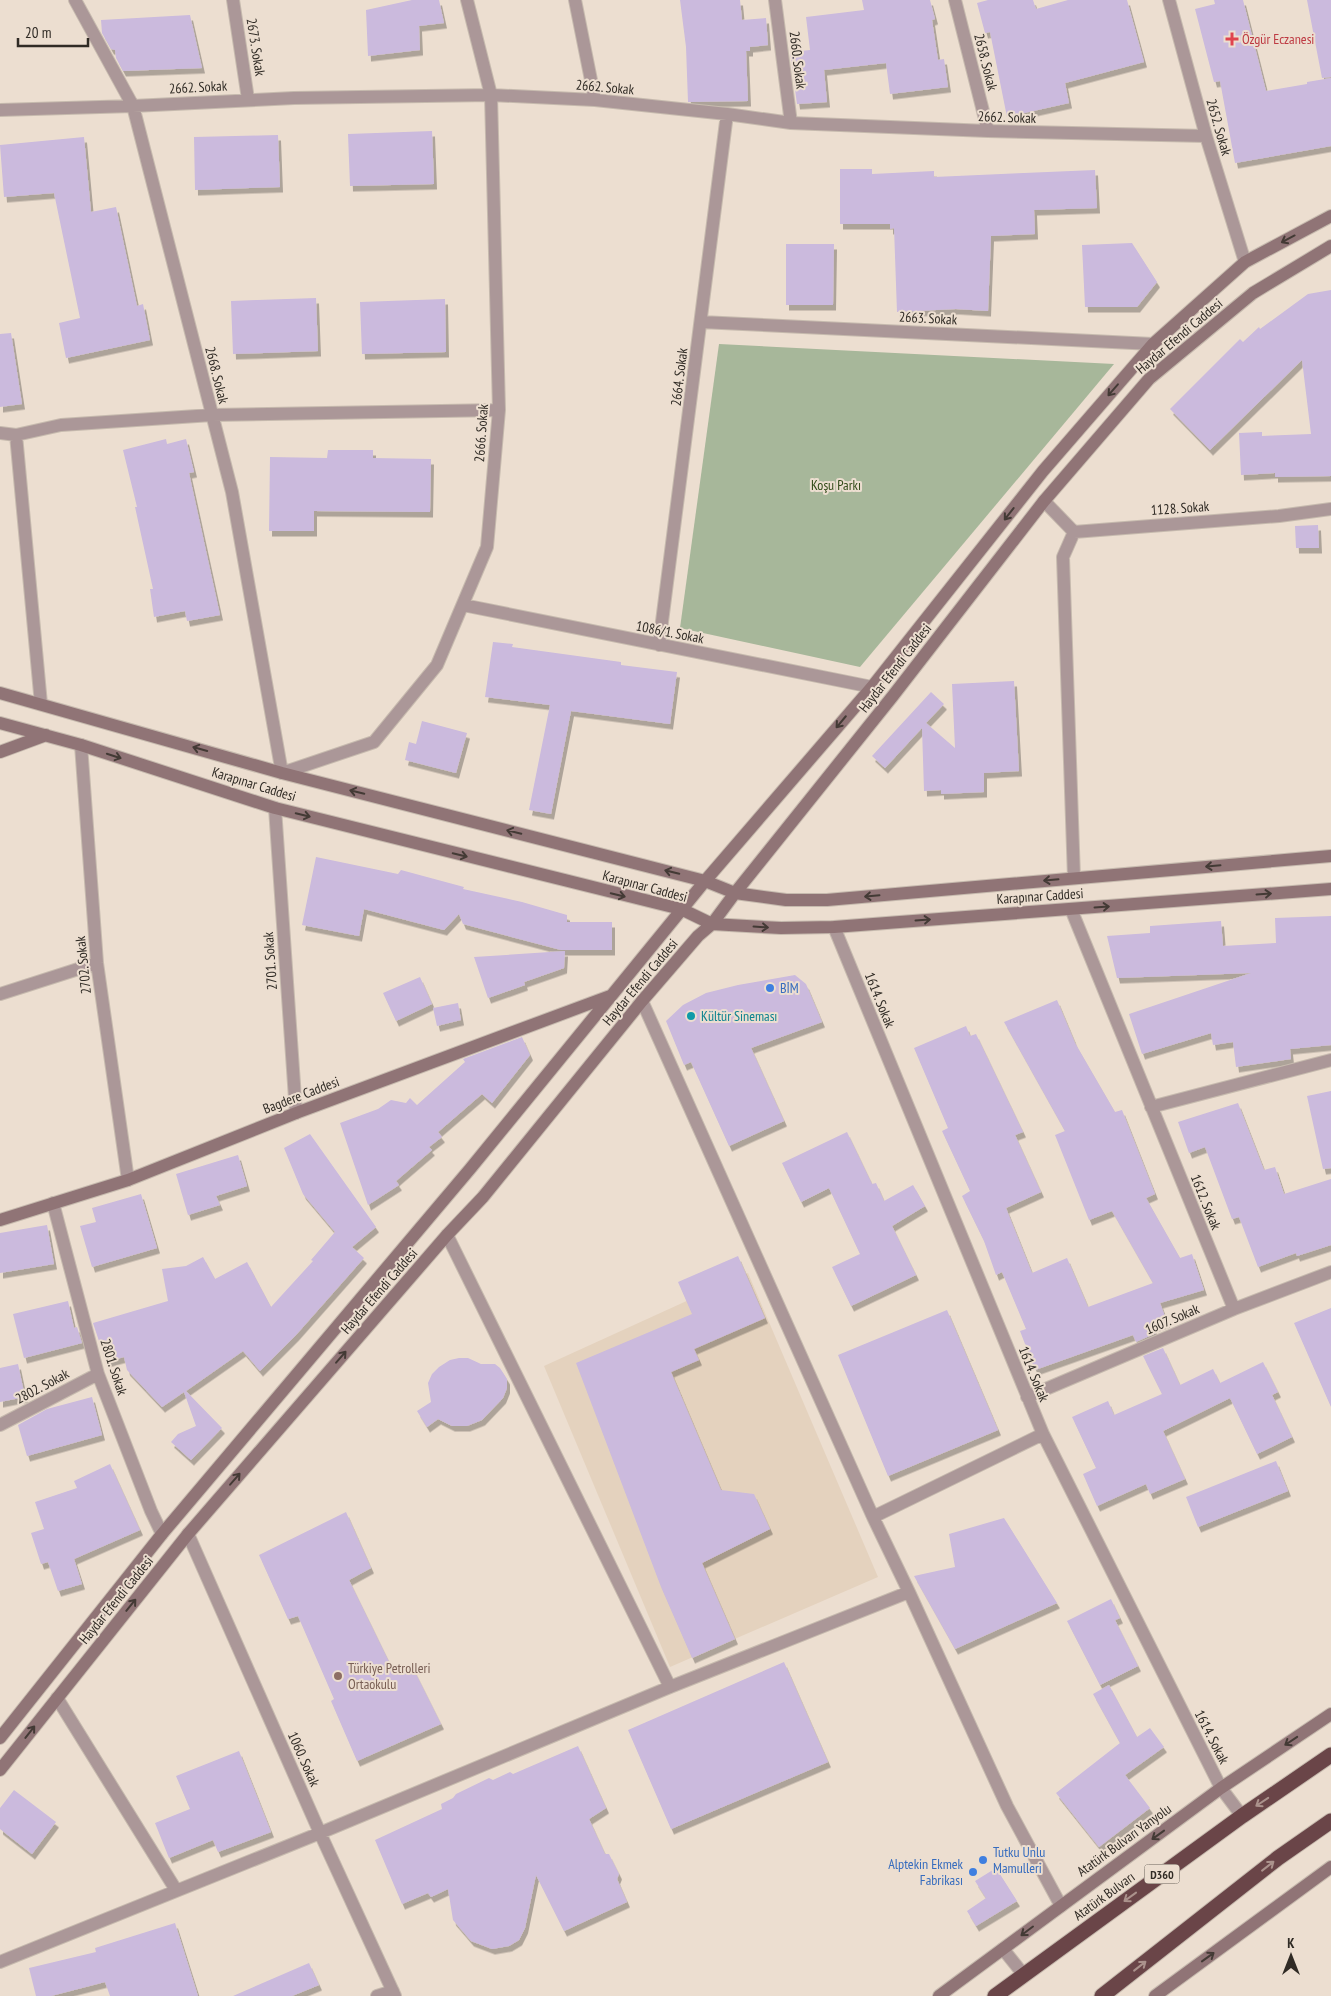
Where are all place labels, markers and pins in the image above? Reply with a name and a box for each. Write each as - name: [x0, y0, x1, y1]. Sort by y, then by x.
- place label: Özgür Eczanesi: [1242, 30, 1314, 48]
- marker: Özgür Eczanesi: [1226, 33, 1238, 45]
- place label: BİM: [780, 979, 799, 997]
- marker: BİM: [764, 982, 776, 994]
- place label: Kültür Sineması: [701, 1007, 777, 1025]
- marker: Kültür Sineması: [685, 1010, 697, 1022]
- place label: Türkiye Petrolleri Ortaokulu: [348, 1659, 430, 1693]
- marker: Türkiye Petrolleri Ortaokulu: [332, 1670, 344, 1682]
- place label: Tutku Unlu Mamulleri: [993, 1843, 1045, 1877]
- marker: Tutku Unlu Mamulleri: [977, 1854, 989, 1866]
- place label: Alptekin Ekmek Fabrikası: [888, 1855, 964, 1889]
- marker: Alptekin Ekmek Fabrikası: [967, 1866, 979, 1878]

